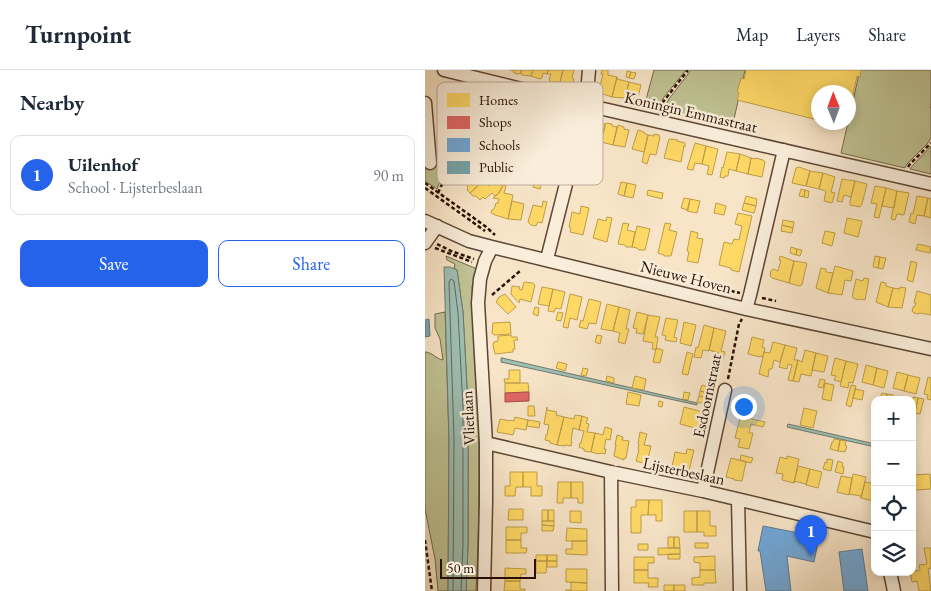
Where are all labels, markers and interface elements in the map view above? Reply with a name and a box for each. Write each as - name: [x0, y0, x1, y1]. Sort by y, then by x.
- text: Turnpoint: [25, 19, 131, 50]
- text: Map: [736, 23, 768, 46]
- text: Layers: [796, 23, 840, 46]
- text: Share: [868, 23, 906, 46]
- legend: [437, 82, 603, 185]
- north arrow: [811, 85, 856, 130]
- street label: Koningin Emmastraat: [622, 86, 760, 138]
- text: Nearby: [20, 89, 84, 116]
- text: Homes: [479, 91, 519, 109]
- text: Shops: [479, 113, 512, 131]
- text: Schools: [479, 136, 520, 154]
- text: Uilenhof: [68, 152, 138, 177]
- text: Public: [479, 158, 514, 176]
- text: 1: [33, 165, 41, 186]
- text: 90 m: [373, 165, 404, 186]
- text: School · Lijsterbeslaan: [68, 177, 203, 198]
- button: Save: [20, 240, 208, 287]
- button: Share: [218, 240, 405, 287]
- street label: Nieuwe Hoven: [638, 256, 734, 299]
- street label: Esdoornstraat: [688, 352, 726, 440]
- street label: Vlietlaan: [456, 390, 480, 446]
- your location: [731, 394, 757, 420]
- map controls: [871, 396, 916, 576]
- button: +: [871, 396, 916, 441]
- button: −: [871, 441, 916, 486]
- street label: Lijsterbeslaan: [641, 452, 727, 490]
- button: locate: [871, 486, 916, 531]
- pin: 1: [795, 515, 827, 556]
- button: layers: [871, 531, 916, 576]
- scale bar: [440, 556, 536, 579]
- text: 50 m: [447, 559, 474, 577]

